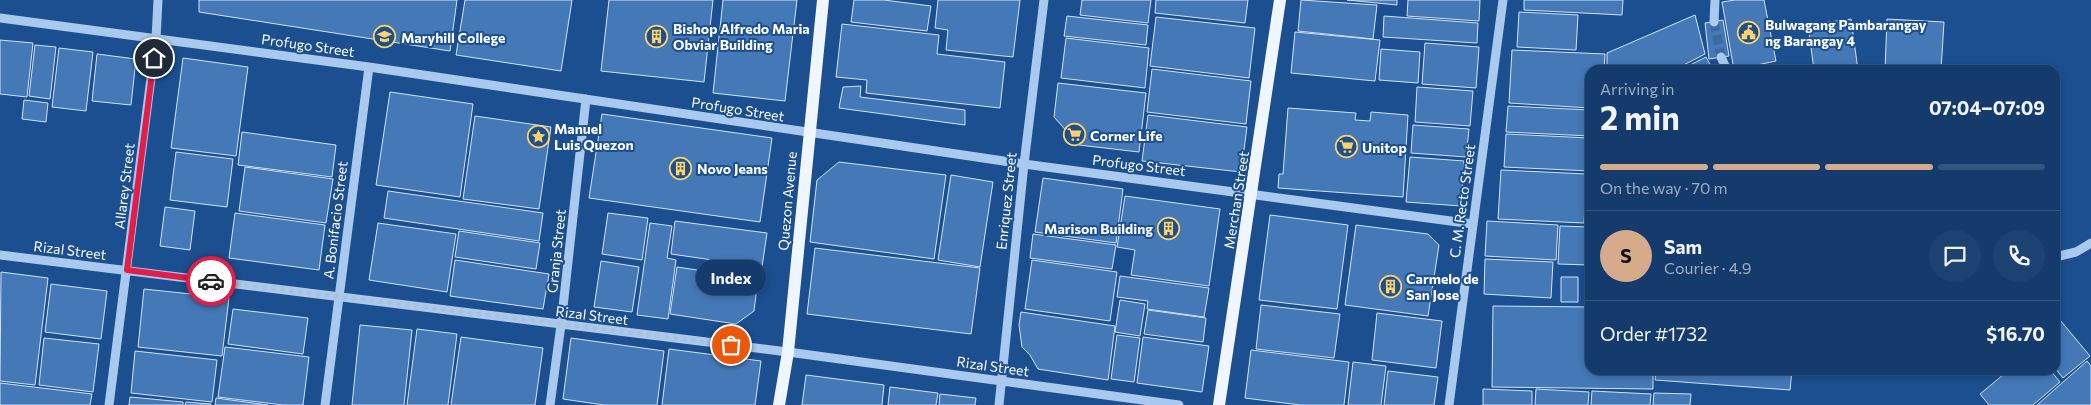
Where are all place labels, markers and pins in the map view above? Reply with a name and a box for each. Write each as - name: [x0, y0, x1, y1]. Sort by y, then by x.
- place label: Bulwagang Pambarangay ng Barangay 4: [1765, 16, 1927, 49]
- place label: Bishop Alfredo Maria Obviar Building: [673, 20, 810, 53]
- public building icon: Bulwagang Pambarangay ng Barangay 4: [1737, 20, 1761, 44]
- building icon: Bishop Alfredo Maria Obviar Building: [645, 24, 669, 48]
- school or university icon: Maryhill College: [373, 25, 397, 49]
- place label: Maryhill College: [401, 29, 505, 46]
- pin: [133, 37, 175, 79]
- place label: Manuel Luis Quezon: [554, 120, 634, 153]
- supermarket icon: Corner Life: [1062, 123, 1086, 147]
- place icon: Manuel Luis Quezon: [526, 124, 550, 148]
- place label: Corner Life: [1090, 127, 1163, 144]
- supermarket icon: Unitop: [1334, 135, 1358, 159]
- place label: Unitop: [1362, 139, 1407, 156]
- building icon: Novo Jeans: [669, 156, 693, 180]
- place label: Novo Jeans: [697, 160, 768, 177]
- building icon: Marison Building: [1157, 216, 1181, 240]
- place label: Marison Building: [1044, 220, 1153, 237]
- callout: Index: [696, 260, 766, 295]
- place label: Carmelo de San Jose: [1406, 270, 1479, 303]
- building icon: Carmelo de San Jose: [1378, 274, 1402, 298]
- pin: [710, 324, 752, 366]

